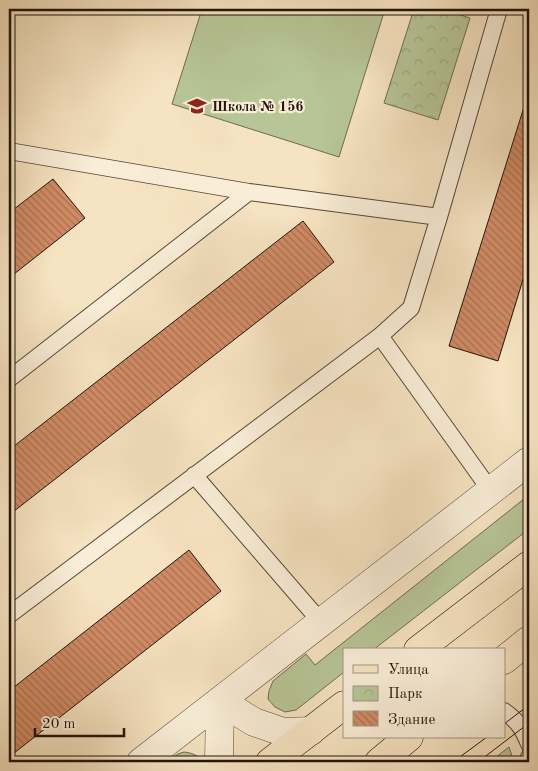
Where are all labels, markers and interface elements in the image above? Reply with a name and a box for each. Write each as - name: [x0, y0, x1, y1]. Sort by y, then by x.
- school or university icon: Школа № 156: [186, 95, 208, 117]
- place label: Школа № 156: [212, 100, 303, 114]
- legend: [343, 648, 506, 738]
- text: Улица: [388, 663, 429, 678]
- text: Парк: [388, 687, 423, 702]
- scale bar: [35, 706, 124, 738]
- text: Здание: [388, 713, 435, 728]
- text: 20 m: [42, 717, 76, 732]

